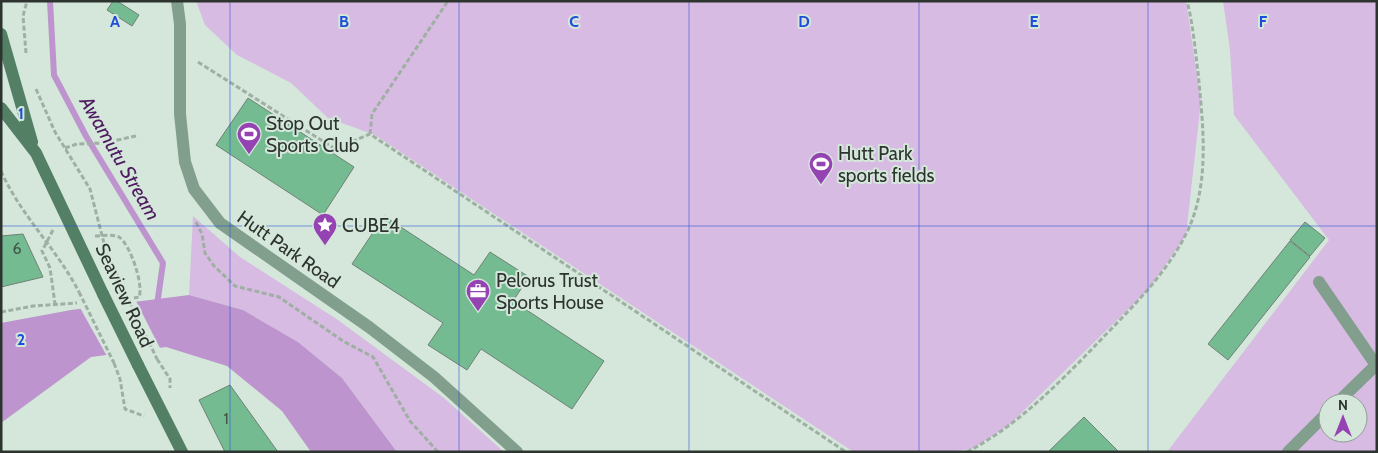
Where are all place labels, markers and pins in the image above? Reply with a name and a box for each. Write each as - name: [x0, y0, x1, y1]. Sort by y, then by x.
- place label: Stop Out Sports Club: [266, 112, 359, 157]
- sports icon: Stop Out Sports Club: [236, 121, 262, 155]
- place label: Hutt Park sports fields: [838, 142, 934, 187]
- sports icon: Hutt Park sports fields: [808, 151, 834, 185]
- place icon: CUBE4: [312, 212, 338, 246]
- place label: CUBE4: [342, 214, 400, 237]
- place label: Pelorus Trust Sports House: [496, 269, 604, 314]
- office icon: Pelorus Trust Sports House: [465, 278, 491, 312]

